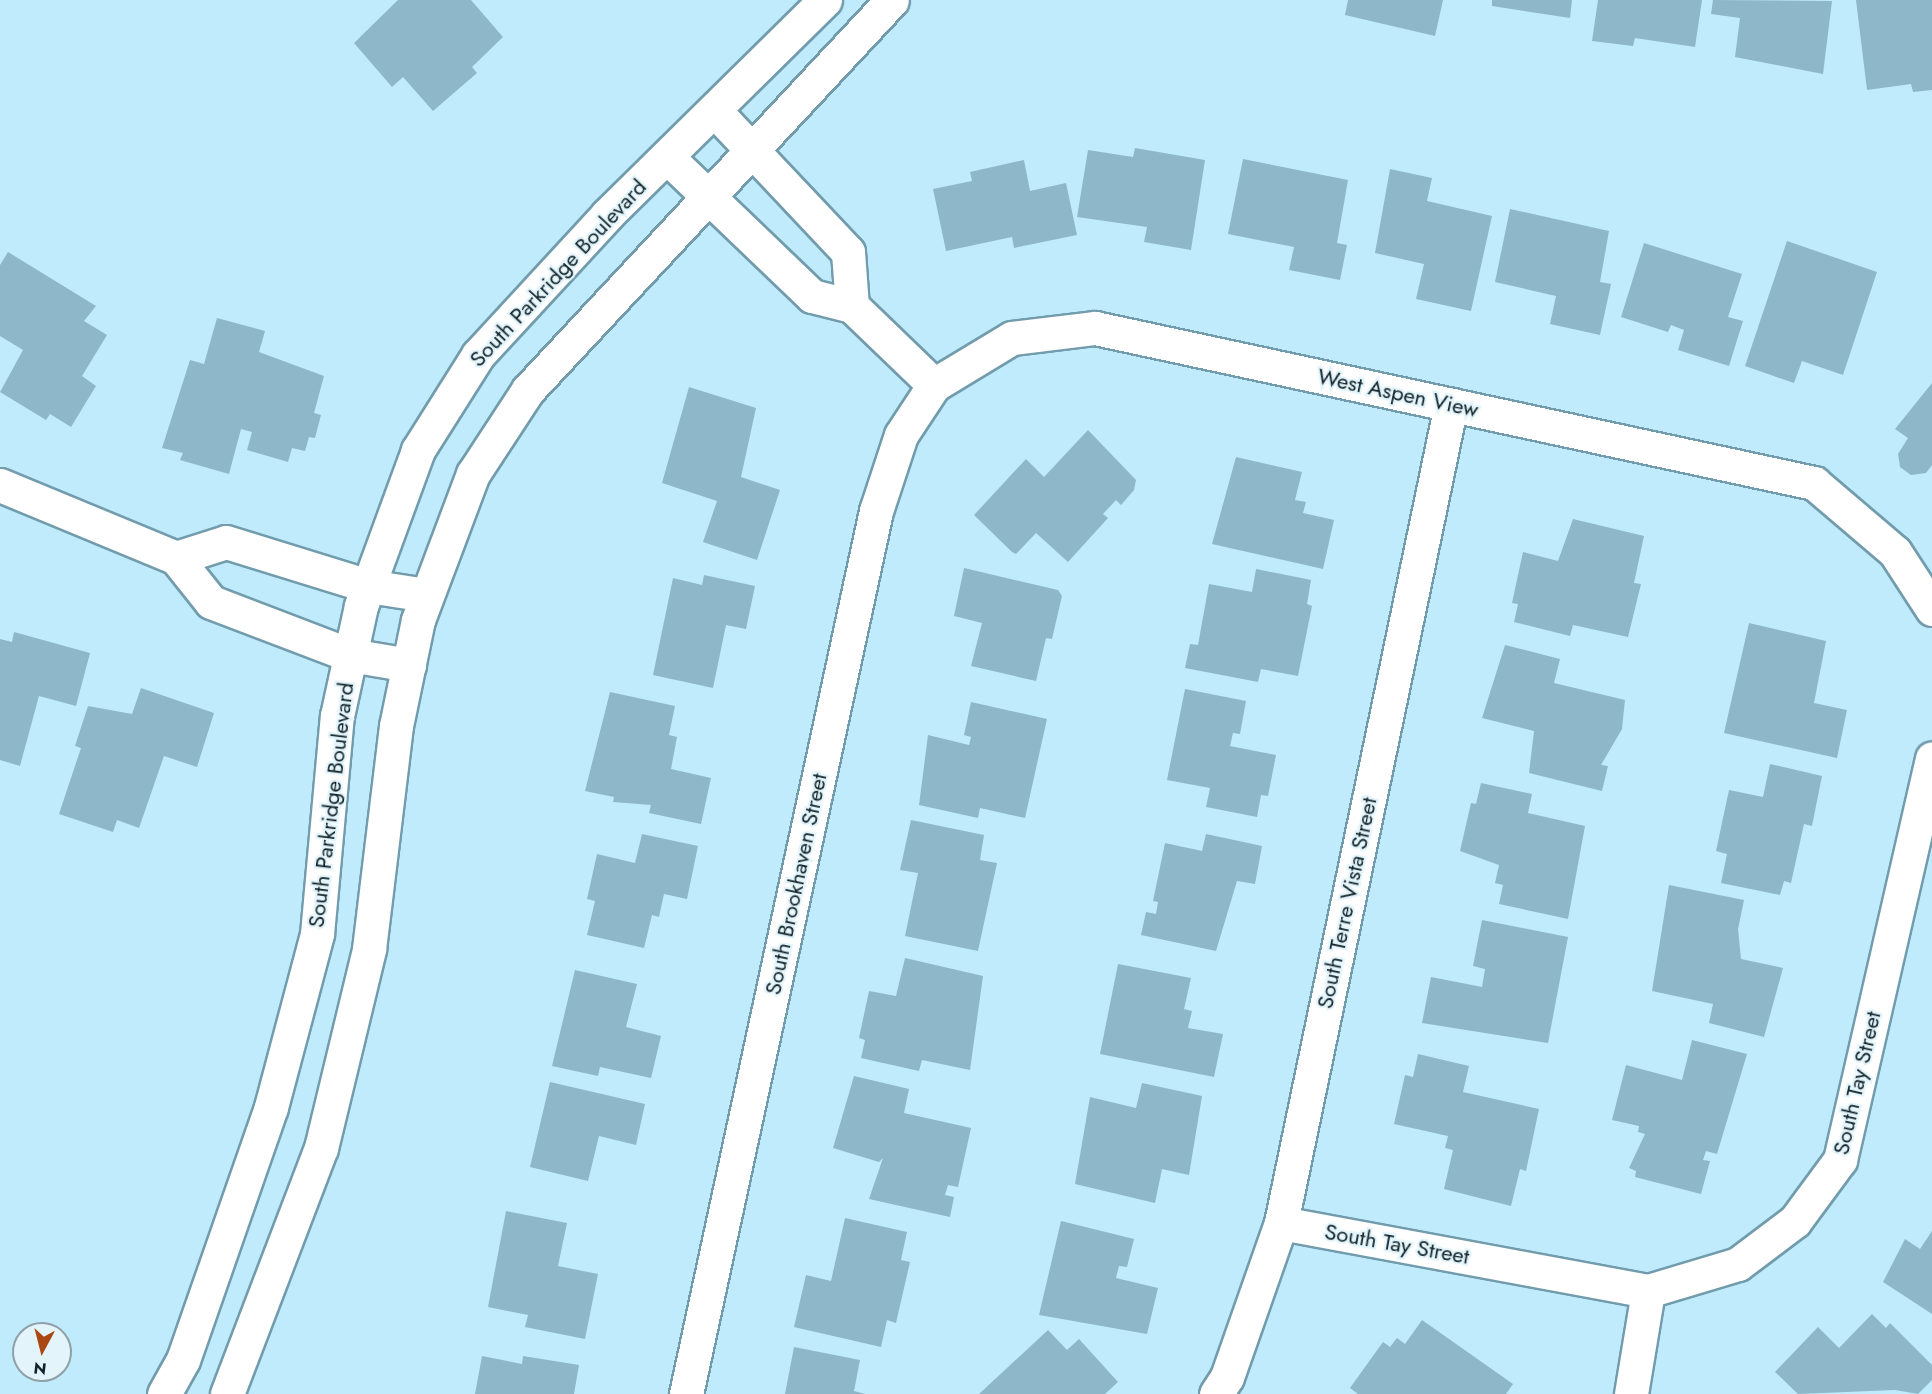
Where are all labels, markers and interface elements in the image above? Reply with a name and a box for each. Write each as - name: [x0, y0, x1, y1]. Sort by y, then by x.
- street label: South Parkridge Boulevard: [464, 174, 652, 372]
- street label: West Aspen View: [1315, 363, 1481, 423]
- street label: South Parkridge Boulevard: [303, 681, 359, 929]
- street label: South Brookhaven Street: [760, 771, 832, 997]
- street label: South Terre Vista Street: [1312, 795, 1382, 1011]
- street label: South Tay Street: [1828, 1009, 1886, 1157]
- street label: South Tay Street: [1323, 1218, 1471, 1270]
- north arrow: [12, 1322, 72, 1382]
- text: N: [32, 1356, 48, 1381]

